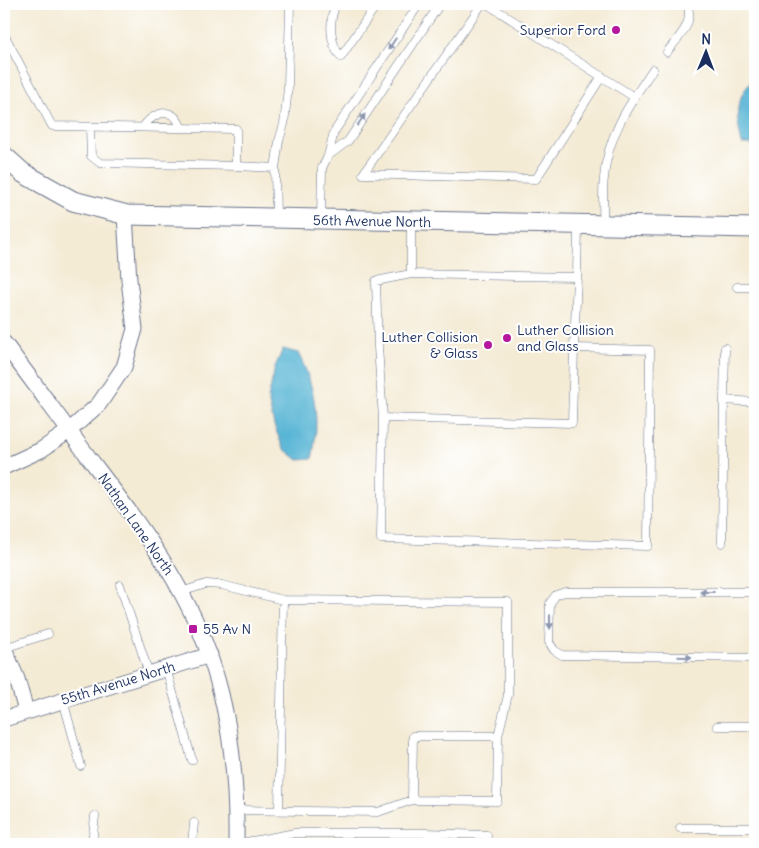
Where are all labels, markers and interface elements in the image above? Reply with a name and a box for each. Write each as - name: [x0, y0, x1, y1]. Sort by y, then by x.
- place label: Superior Ford: [520, 21, 606, 39]
- marker: Superior Ford: [610, 24, 622, 36]
- north arrow: [682, 28, 732, 78]
- text: N: [701, 30, 711, 48]
- one-way arrow: [387, 38, 397, 51]
- one-way arrow: [356, 114, 366, 127]
- street label: 56th Avenue North: [313, 211, 431, 231]
- place label: Luther Collision and Glass: [517, 321, 614, 355]
- place label: Luther Collision & Glass: [381, 328, 478, 362]
- marker: Luther Collision and Glass: [501, 332, 513, 344]
- marker: Luther Collision & Glass: [482, 339, 494, 351]
- street label: Nathan Lane North: [94, 470, 178, 578]
- one-way arrow: [698, 588, 714, 596]
- one-way arrow: [545, 614, 553, 630]
- place label: 55 Av N: [203, 620, 251, 638]
- marker: 55 Av N: [187, 623, 199, 635]
- one-way arrow: [678, 654, 694, 662]
- street label: 55th Avenue North: [59, 657, 177, 709]

